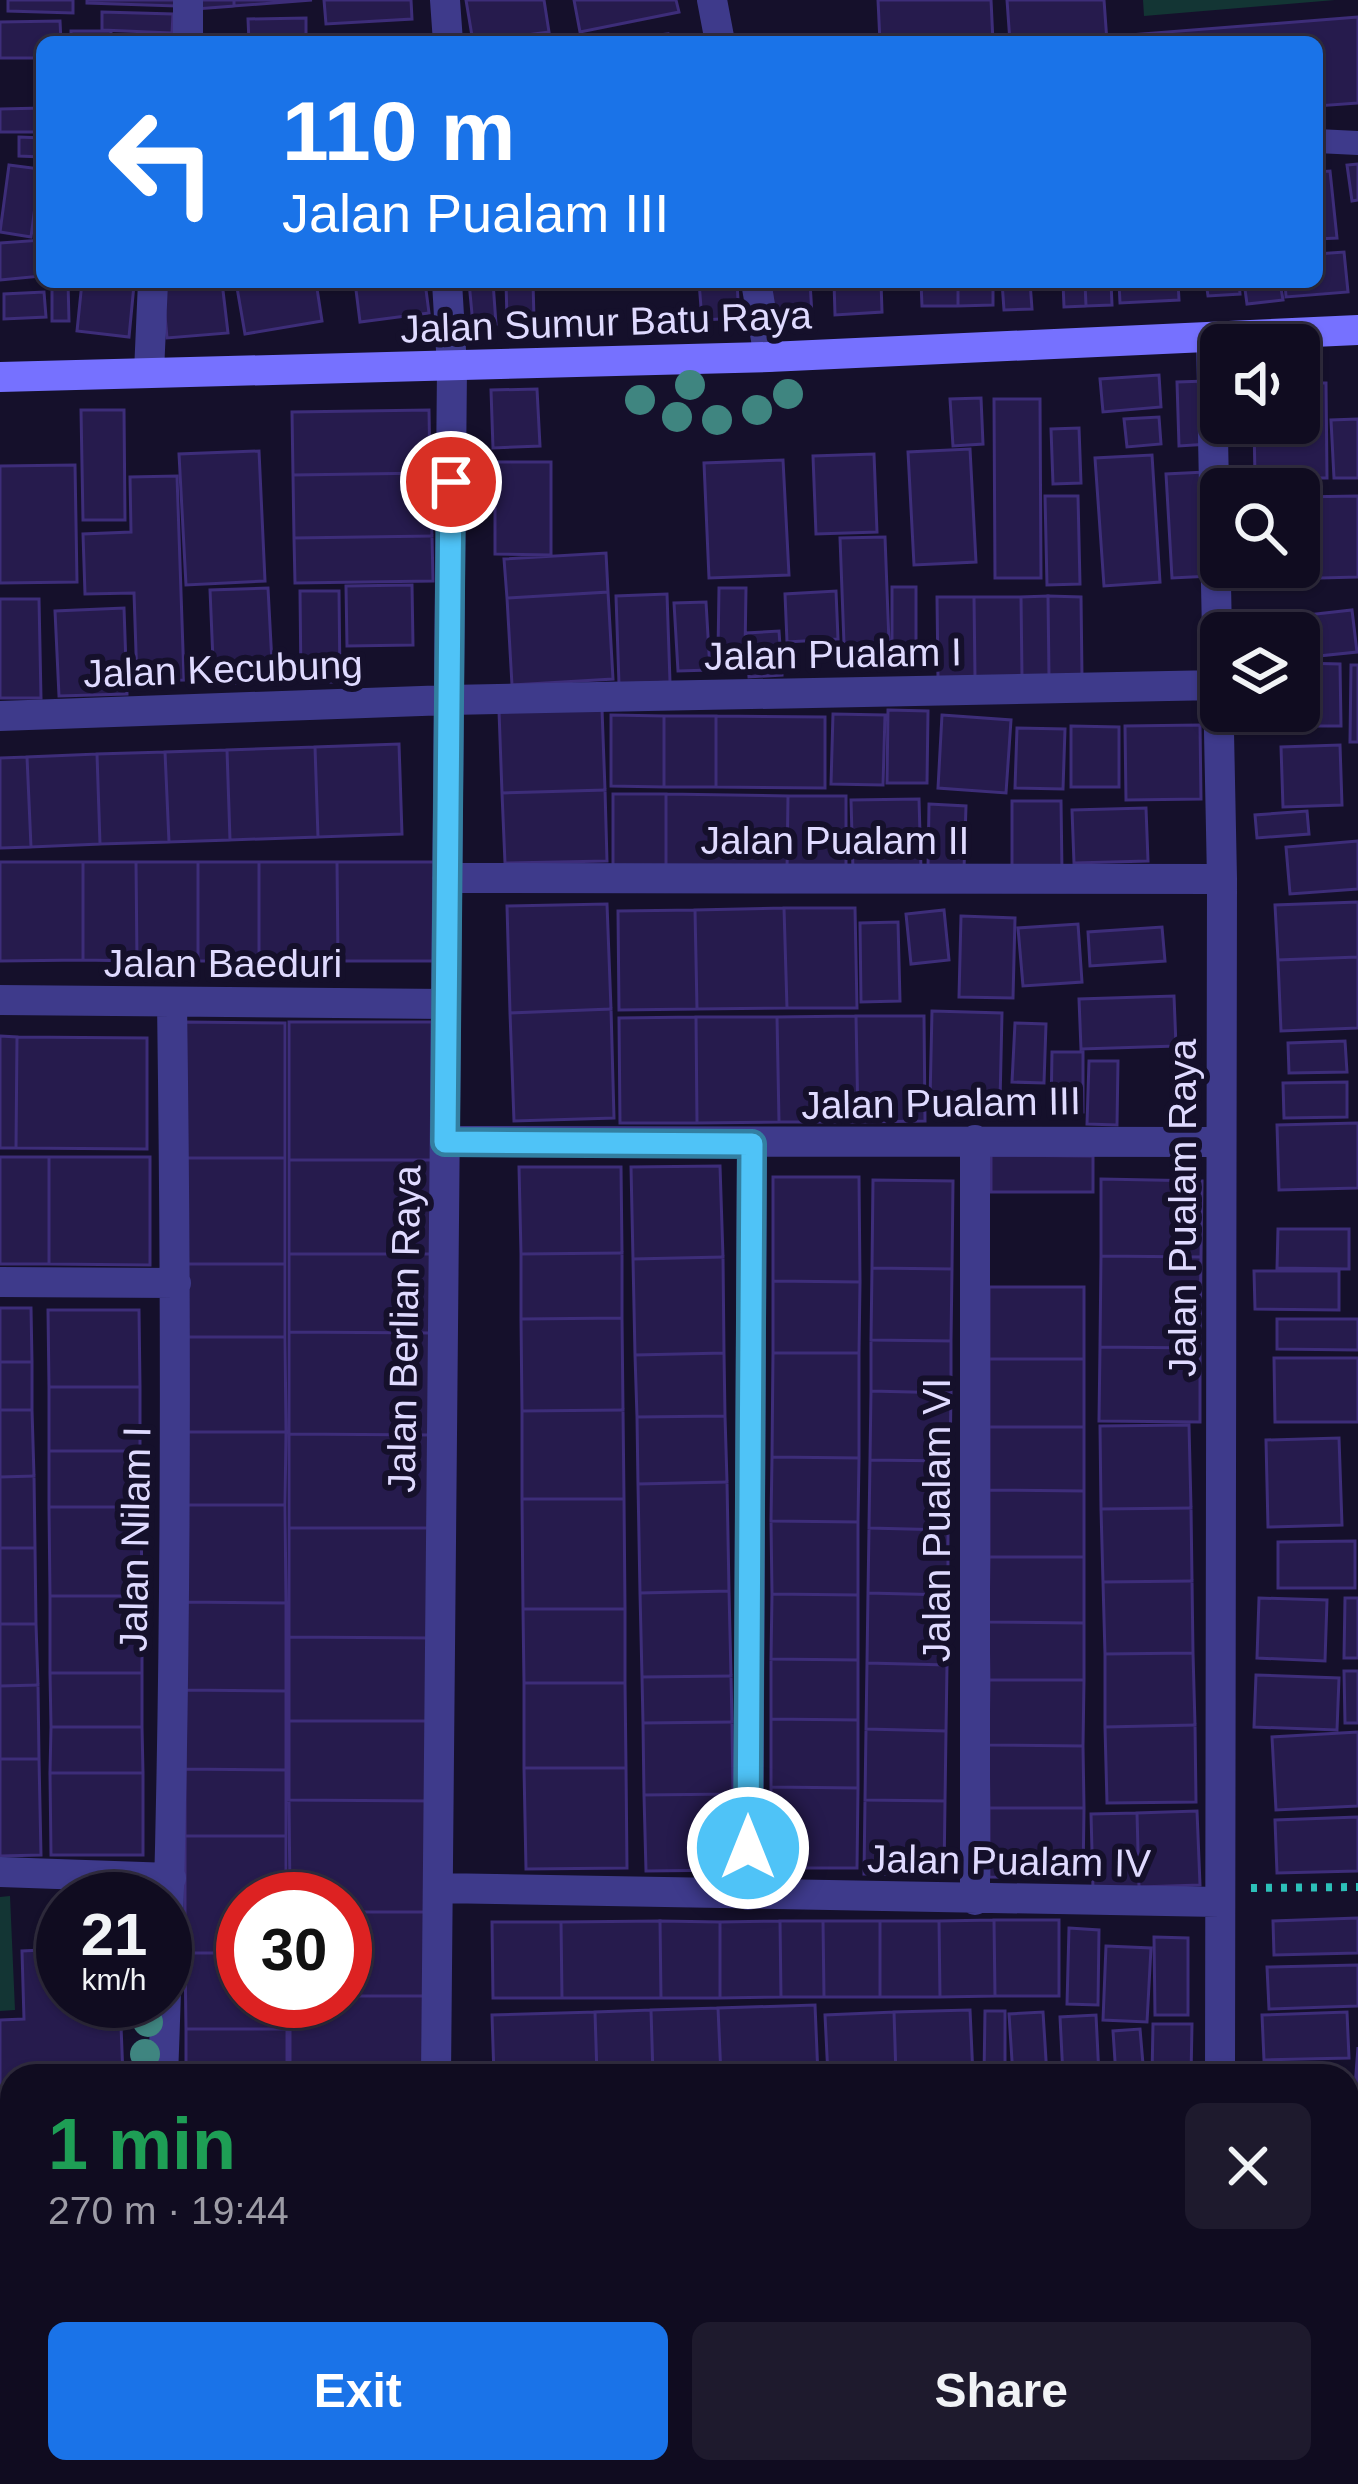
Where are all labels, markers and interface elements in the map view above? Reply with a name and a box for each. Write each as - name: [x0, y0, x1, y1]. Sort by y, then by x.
- icon: left: [84, 84, 240, 240]
- text: 110 m: [282, 84, 516, 178]
- text: Jalan Pualam III: [282, 183, 669, 243]
- street label: Jalan Sumur Batu Raya: [399, 293, 813, 351]
- map controls: [1200, 324, 1320, 732]
- button: sound: [1200, 324, 1320, 444]
- pin: [400, 431, 502, 533]
- icon: arrive: [418, 449, 484, 515]
- button: search: [1200, 468, 1320, 588]
- button: layers: [1200, 612, 1320, 732]
- street label: Jalan Pualam I: [704, 630, 962, 678]
- street label: Jalan Kecubung: [82, 643, 364, 695]
- street label: Jalan Pualam II: [701, 819, 969, 862]
- street label: Jalan Baeduri: [104, 942, 342, 985]
- street label: Jalan Pualam Raya: [1161, 1039, 1204, 1377]
- street label: Jalan Pualam III: [801, 1079, 1081, 1127]
- street label: Jalan Berlian Raya: [380, 1165, 428, 1493]
- street label: Jalan Pualam VI: [915, 1378, 958, 1662]
- street label: Jalan Nilam I: [112, 1426, 158, 1652]
- position arrow: [685, 1785, 811, 1911]
- street label: Jalan Pualam IV: [867, 1837, 1151, 1885]
- speed limit sign: 30: [216, 1872, 372, 2028]
- text: 21: [81, 1901, 147, 1968]
- text: km/h: [81, 1963, 147, 1996]
- button: close: [1185, 2103, 1311, 2229]
- text: 1 min: [48, 2104, 236, 2184]
- text: 270 m · 19:44: [48, 2189, 289, 2232]
- button: Exit: [48, 2322, 668, 2460]
- button: Share: [692, 2322, 1311, 2460]

